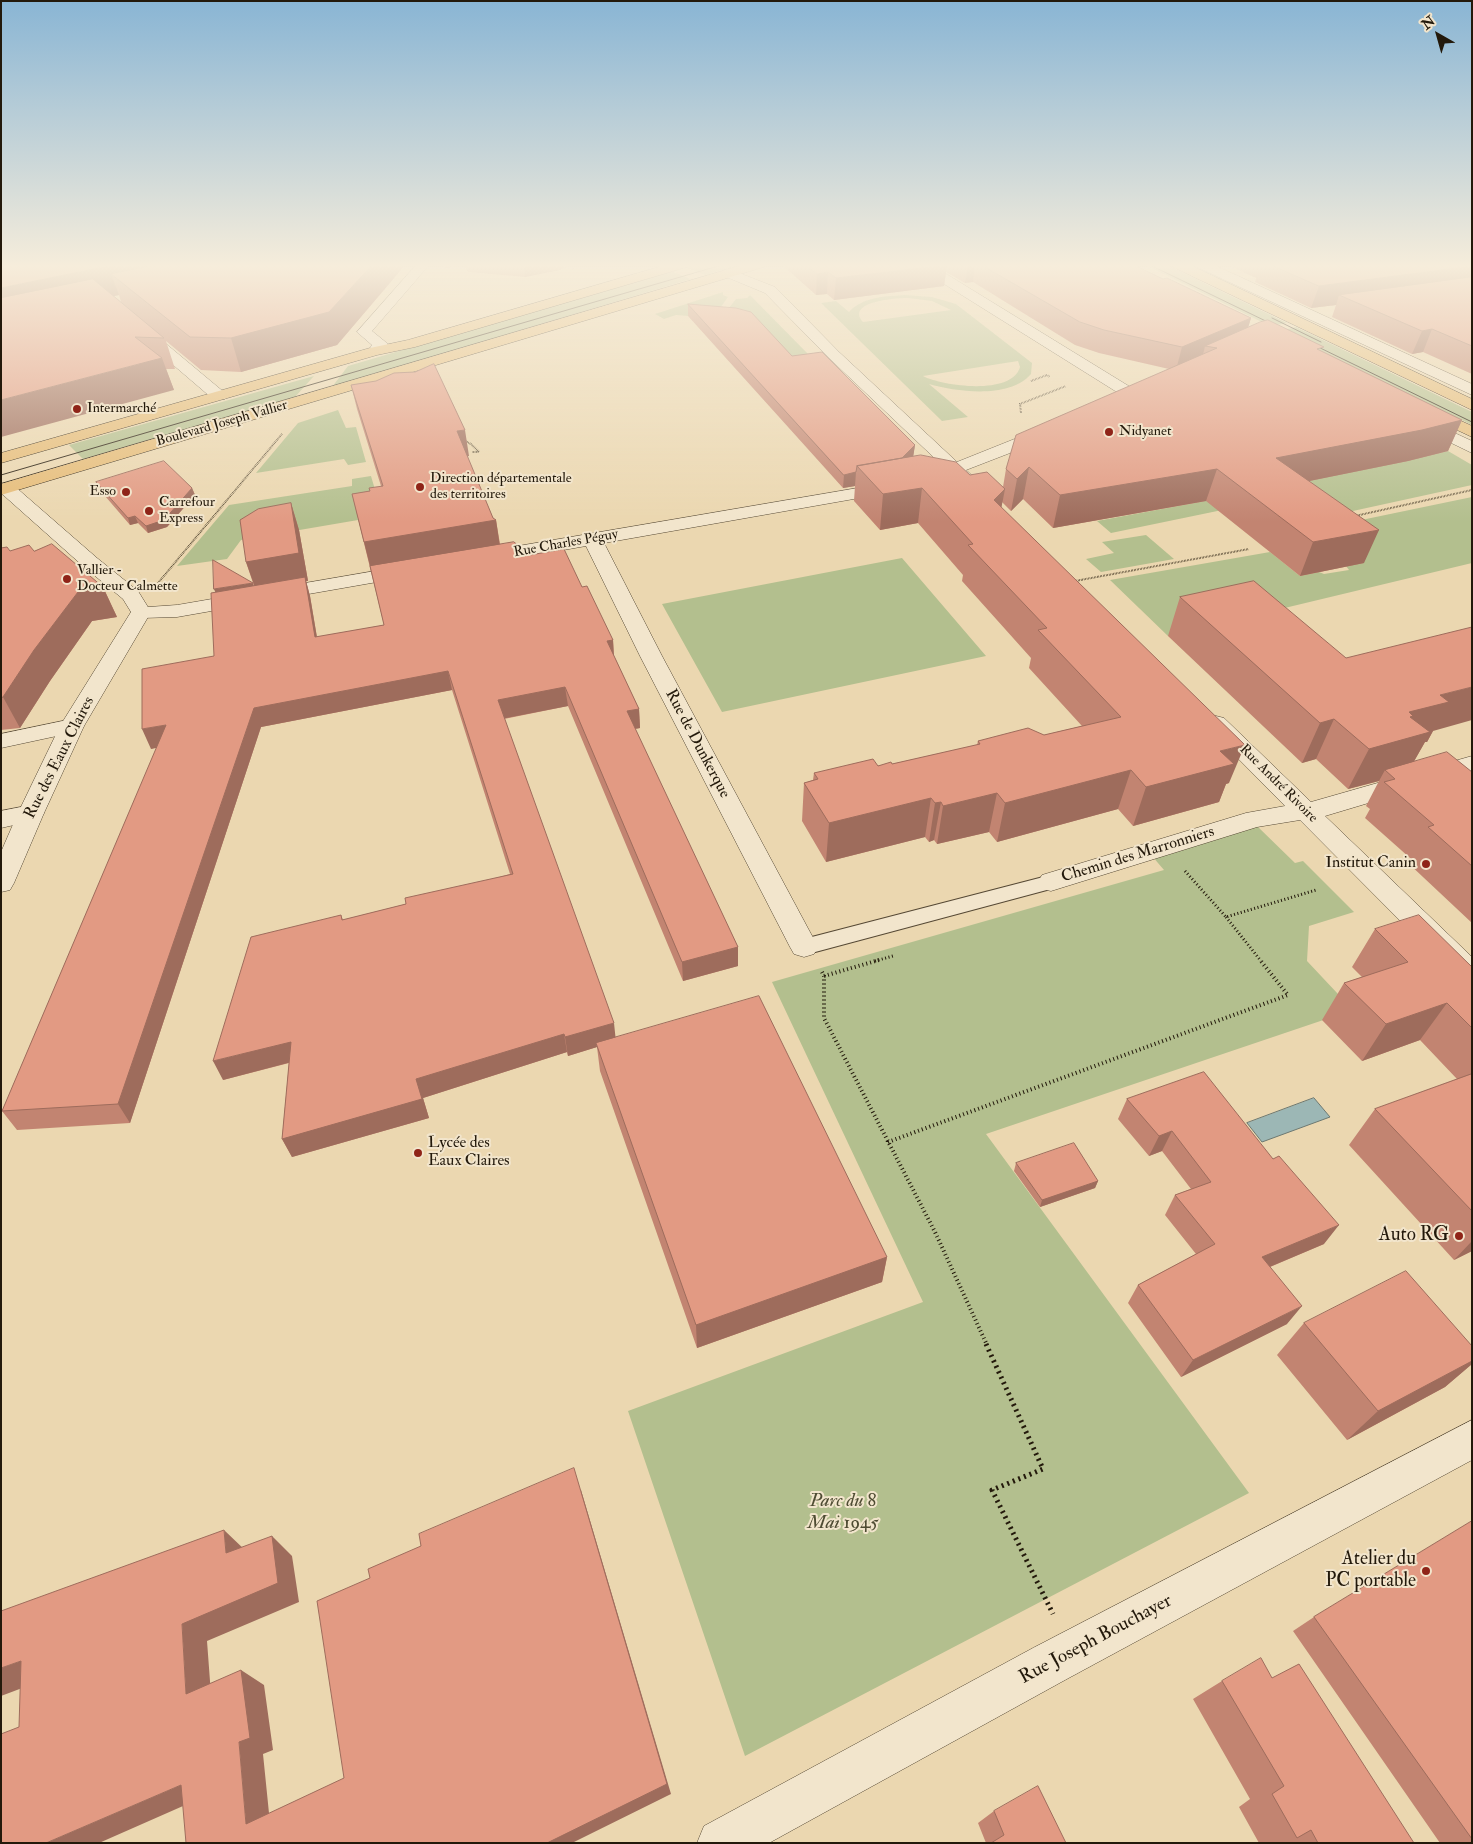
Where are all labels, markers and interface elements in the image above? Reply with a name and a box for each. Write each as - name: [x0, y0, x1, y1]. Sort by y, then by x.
- north arrow: [1413, 10, 1463, 60]
- text: N: [1418, 12, 1439, 33]
- street label: Boulevard Joseph Vallier: [154, 397, 290, 451]
- place label: Intermarché: [87, 401, 156, 417]
- marker: Intermarché: [71, 403, 83, 415]
- place label: Nidyanet: [1119, 424, 1171, 440]
- marker: Nidyanet: [1103, 426, 1115, 438]
- place label: Direction départementale des territoires: [430, 471, 572, 504]
- marker: Direction départementale des territoires: [414, 481, 426, 493]
- place label: Esso: [90, 484, 116, 500]
- marker: Esso: [120, 486, 132, 498]
- place label: Carrefour Express: [159, 495, 215, 528]
- marker: Carrefour Express: [143, 505, 155, 517]
- street label: Rue Charles Péguy: [513, 527, 619, 561]
- place label: Vallier - Docteur Calmette: [77, 563, 178, 596]
- marker: Vallier - Docteur Calmette: [61, 573, 73, 585]
- street label: Rue de Dunkerque: [660, 686, 734, 802]
- street label: Rue des Eaux Claires: [21, 694, 99, 822]
- street label: Rue André Rivoire: [1235, 741, 1321, 827]
- street label: Chemin des Marronniers: [1059, 823, 1217, 887]
- place label: Institut Canin: [1326, 854, 1416, 874]
- marker: Institut Canin: [1420, 858, 1432, 870]
- place label: Lycée des Eaux Claires: [428, 1134, 510, 1172]
- marker: Lycée des Eaux Claires: [412, 1147, 424, 1159]
- place label: Auto RG: [1379, 1225, 1449, 1247]
- marker: Auto RG: [1453, 1230, 1465, 1242]
- park label: Parc du 8 Mai 1945: [807, 1491, 879, 1535]
- place label: Atelier du PC portable: [1325, 1549, 1416, 1593]
- marker: Atelier du PC portable: [1420, 1565, 1432, 1577]
- street label: Rue Joseph Bouchayer: [1016, 1590, 1176, 1690]

